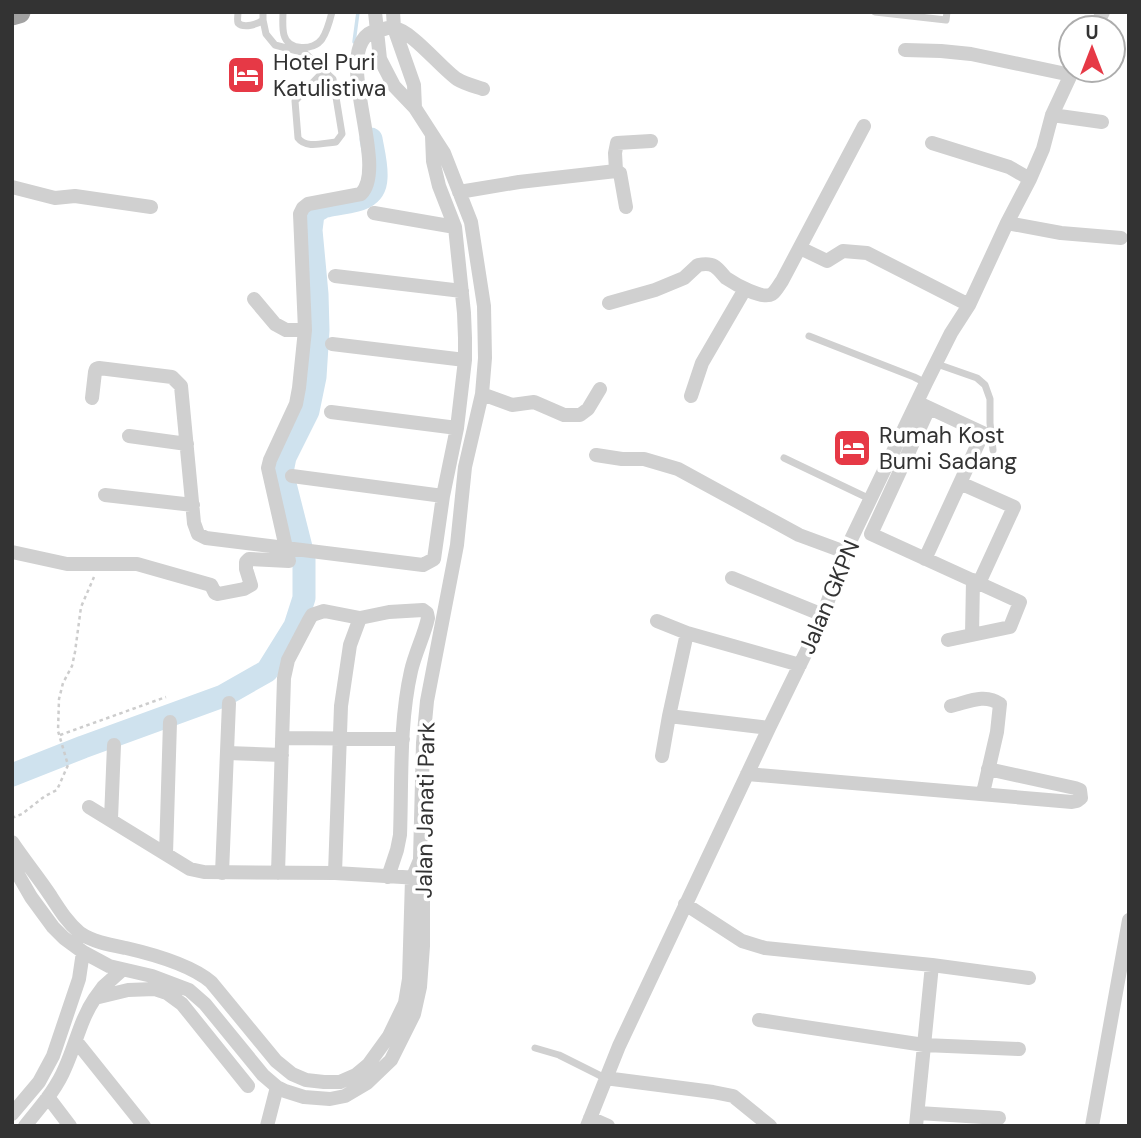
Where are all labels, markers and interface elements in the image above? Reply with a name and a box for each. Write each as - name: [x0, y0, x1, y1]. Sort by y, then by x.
- north arrow: [1057, 14, 1127, 84]
- text: U: [1085, 20, 1099, 45]
- place label: Hotel Puri Katulistiwa: [273, 47, 386, 103]
- hotel icon: Hotel Puri Katulistiwa: [225, 54, 267, 96]
- place label: Rumah Kost Bumi Sadang: [879, 420, 1017, 476]
- hotel icon: Rumah Kost Bumi Sadang: [831, 427, 873, 469]
- street label: Jalan GKPN: [792, 535, 866, 659]
- street label: Jalan Janati Park: [408, 721, 442, 899]

